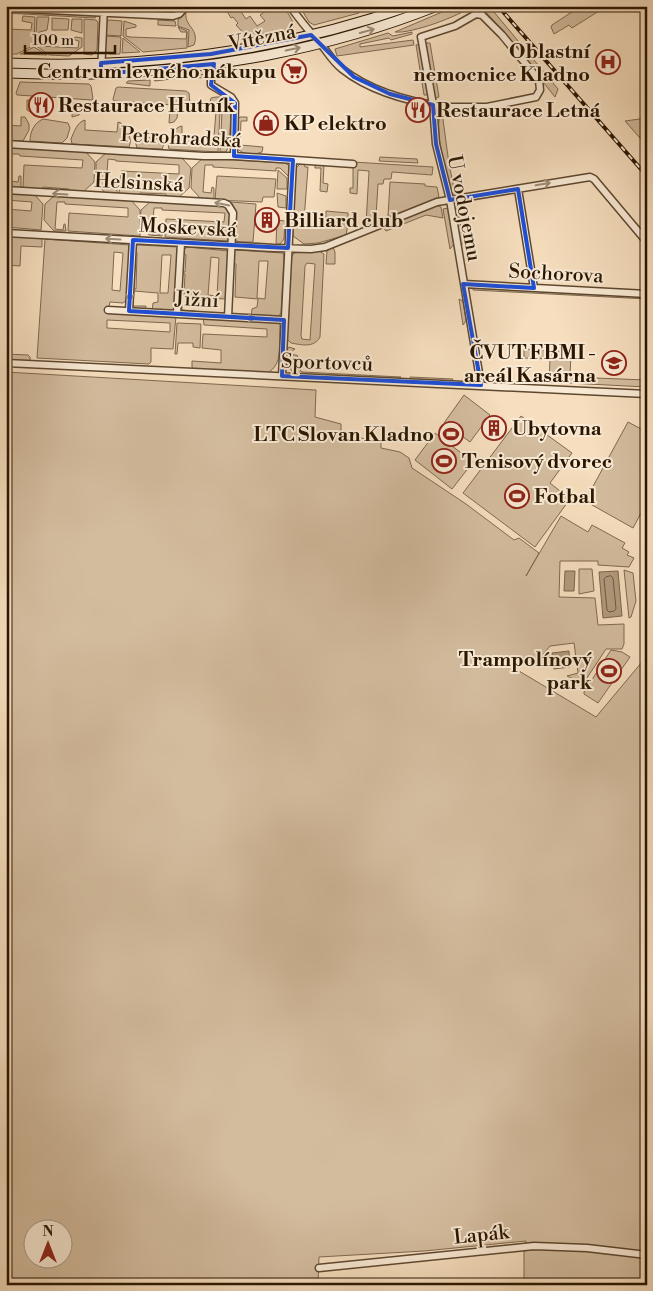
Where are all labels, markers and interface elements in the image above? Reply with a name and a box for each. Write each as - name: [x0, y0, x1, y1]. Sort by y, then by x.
- street label: Vítězná: [225, 20, 299, 57]
- scale bar: [25, 22, 115, 54]
- one-way arrow: [358, 26, 374, 35]
- text: 100 m: [32, 31, 74, 50]
- place label: Oblastní nemocnice Kladno: [413, 40, 592, 88]
- one-way arrow: [285, 44, 301, 53]
- hospital icon: Oblastní nemocnice Kladno: [595, 49, 621, 75]
- supermarket icon: Centrum levného nákupu: [281, 58, 307, 84]
- place label: Centrum levného nákupu: [37, 60, 277, 85]
- restaurant icon: Restaurace Hutník: [28, 92, 54, 118]
- place label: Restaurace Hutník: [58, 94, 235, 119]
- restaurant icon: Restaurace Letná: [405, 97, 431, 123]
- place label: Restaurace Letná: [436, 99, 601, 124]
- shop icon: KP elektro: [253, 110, 279, 136]
- place label: KP elektro: [284, 112, 387, 137]
- street label: Petrohradská: [120, 123, 243, 154]
- street label: U vodojemu: [441, 153, 486, 264]
- street label: Helsinská: [94, 169, 185, 198]
- one-way arrow: [535, 179, 551, 189]
- one-way arrow: [52, 189, 68, 198]
- one-way arrow: [214, 199, 230, 209]
- building icon: Billiard club: [254, 207, 280, 233]
- place label: Billiard club: [284, 209, 403, 234]
- street label: Moskevská: [138, 213, 238, 244]
- one-way arrow: [105, 235, 121, 244]
- street label: Sochorova: [508, 260, 605, 290]
- one-way arrow: [125, 285, 134, 301]
- street label: Jižní: [173, 287, 221, 314]
- one-way arrow: [239, 313, 255, 322]
- place label: ČVUT FBMI - areál Kasárna: [464, 339, 596, 389]
- street label: Sportovců: [280, 349, 374, 378]
- school or university icon: ČVUT FBMI - areál Kasárna: [601, 350, 627, 376]
- building icon: Ubytovna: [481, 415, 507, 441]
- place label: Ubytovna: [512, 417, 602, 442]
- sports icon: LTC Slovan Kladno: [438, 421, 464, 447]
- place label: LTC Slovan Kladno: [254, 423, 434, 448]
- sports icon: Tenisový dvorec: [431, 448, 457, 474]
- place label: Tenisový dvorec: [462, 450, 612, 475]
- sports icon: Fotbal: [504, 483, 530, 509]
- place label: Fotbal: [534, 485, 596, 510]
- place label: Trampolínový park: [459, 648, 593, 696]
- sports icon: Trampolínový park: [596, 658, 622, 684]
- north arrow: [22, 1218, 72, 1268]
- street label: Lapák: [452, 1220, 512, 1251]
- text: N: [42, 1223, 54, 1241]

